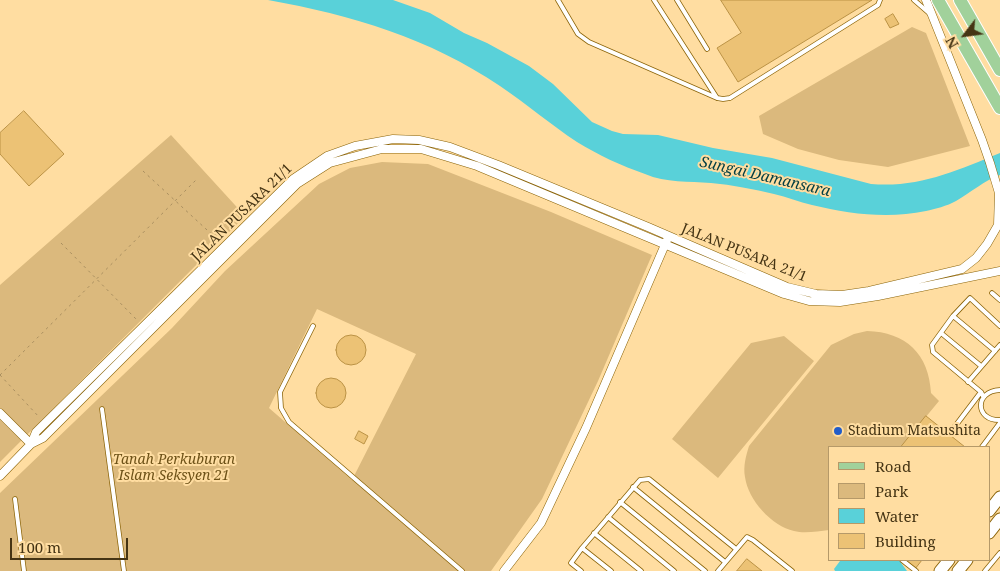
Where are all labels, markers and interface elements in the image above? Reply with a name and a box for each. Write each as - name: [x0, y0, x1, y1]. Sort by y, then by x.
- north arrow: [940, 10, 990, 60]
- text: N: [941, 33, 963, 52]
- water label: Sungai Damansara: [698, 153, 832, 201]
- street label: JALAN PUSARA 21/1: [188, 161, 296, 265]
- street label: JALAN PUSARA 21/1: [679, 220, 809, 286]
- place label: Stadium Matsushita: [848, 423, 981, 439]
- marker: Stadium Matsushita: [832, 425, 844, 437]
- legend: [828, 446, 990, 561]
- park label: Tanah Perkuburan Islam Seksyen 21: [113, 452, 235, 484]
- text: Road: [875, 456, 911, 476]
- text: Park: [875, 481, 908, 501]
- text: Water: [875, 506, 918, 526]
- scale bar: [12, 528, 130, 560]
- text: Building: [875, 531, 936, 551]
- text: 100 m: [18, 537, 61, 557]

